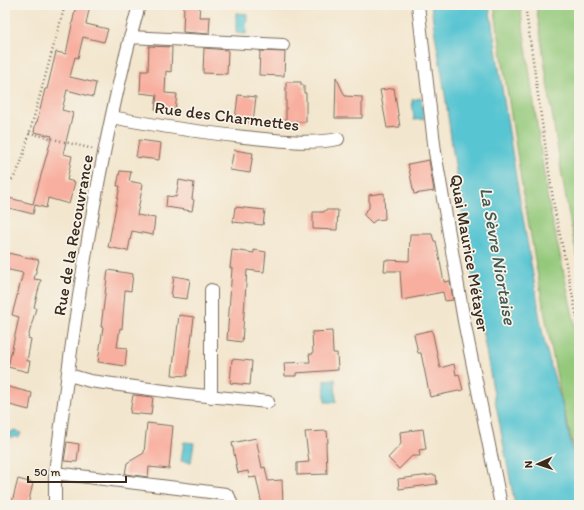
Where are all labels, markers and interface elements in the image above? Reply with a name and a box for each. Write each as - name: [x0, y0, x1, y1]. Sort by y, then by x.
- street label: Rue des Charmettes: [153, 97, 301, 135]
- street label: Rue de la Recouvrance: [49, 153, 97, 317]
- street label: Quai Maurice Métayer: [446, 173, 494, 334]
- water label: La Sèvre Niortaise: [475, 186, 521, 328]
- north arrow: [518, 444, 558, 484]
- scale bar: [28, 458, 126, 484]
- text: N: [522, 460, 535, 469]
- text: 50 m: [34, 465, 60, 479]

